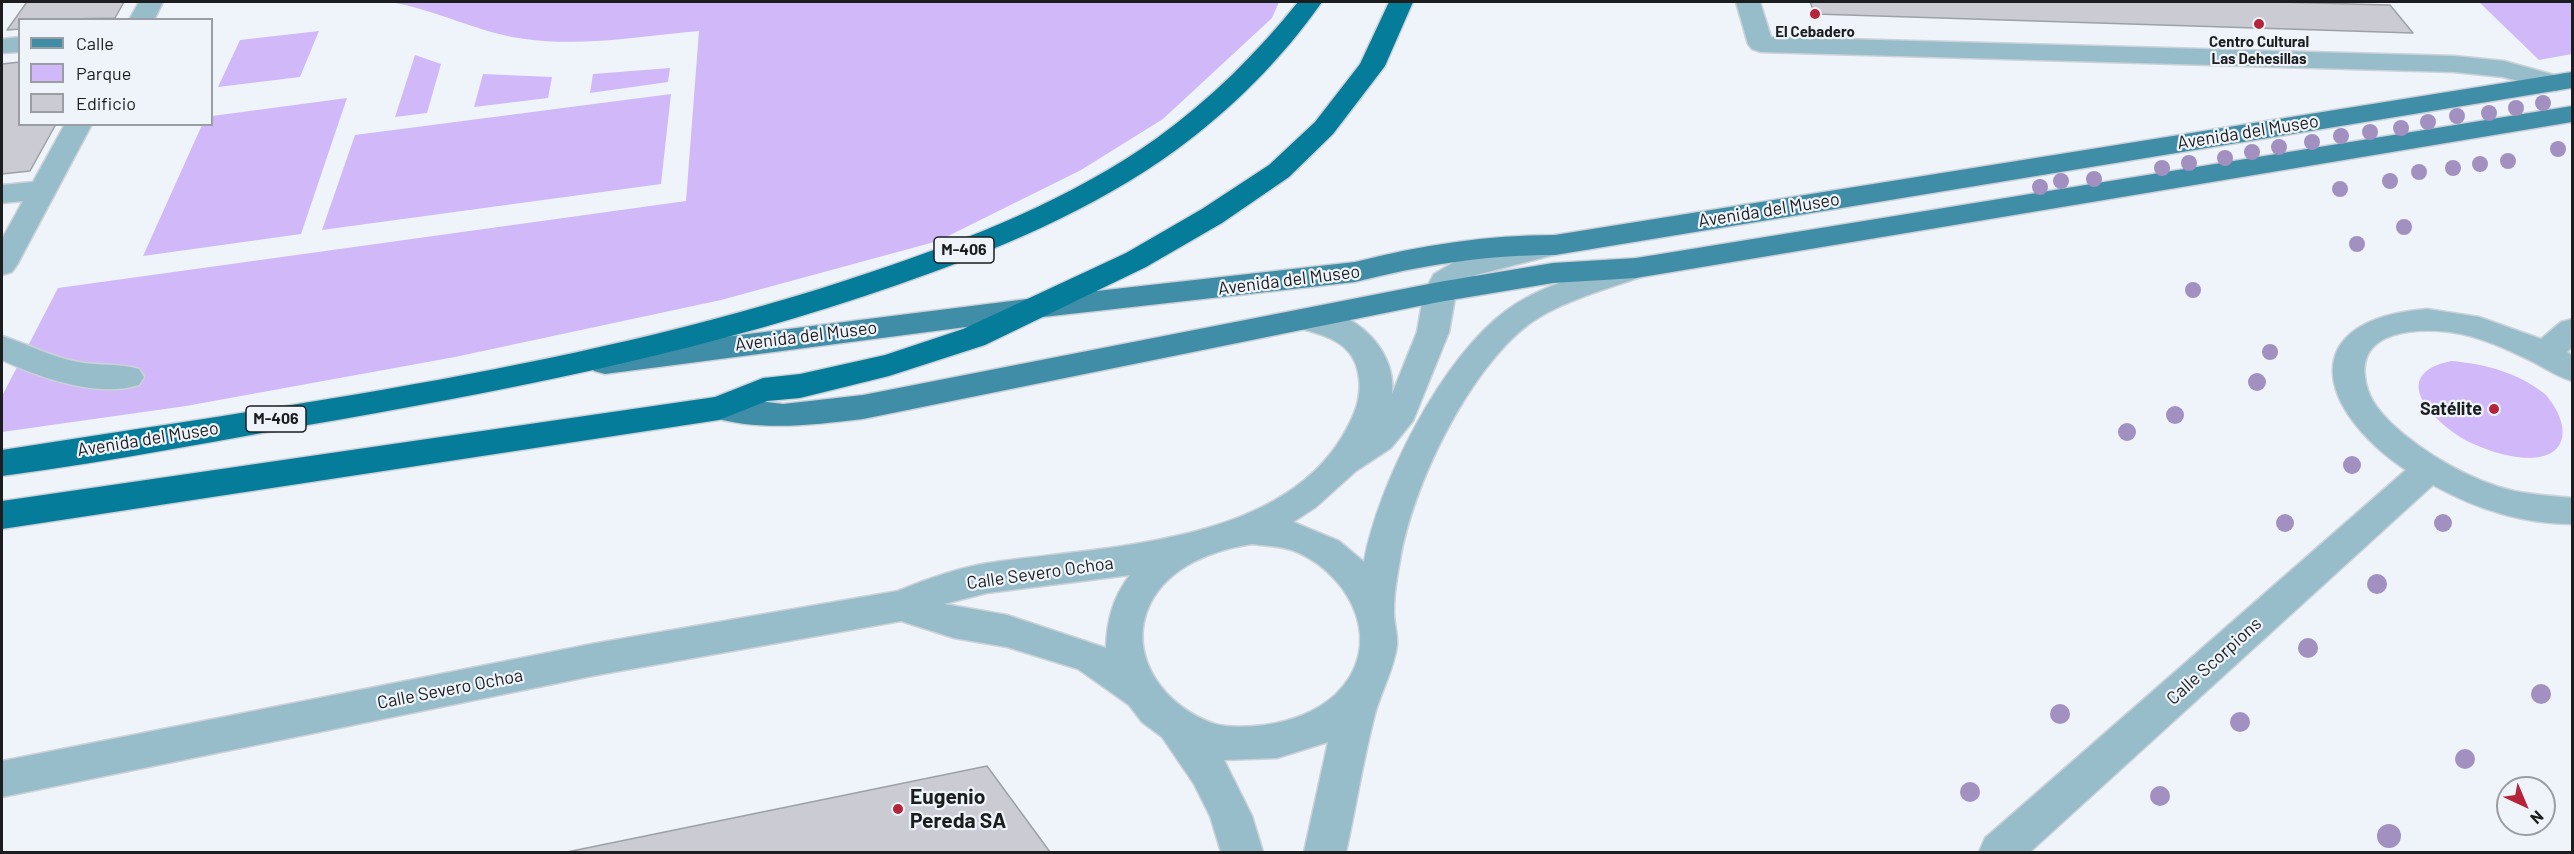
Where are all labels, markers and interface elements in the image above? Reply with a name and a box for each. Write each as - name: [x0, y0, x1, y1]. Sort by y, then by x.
- marker: El Cebadero: [1808, 7, 1822, 21]
- marker: Centro Cultural Las Dehesillas: [2252, 17, 2266, 31]
- legend: [18, 18, 213, 126]
- place label: El Cebadero: [1775, 23, 1855, 41]
- text: Calle: [76, 32, 114, 54]
- place label: Centro Cultural Las Dehesillas: [2209, 33, 2309, 68]
- text: Parque: [76, 62, 131, 84]
- text: Edificio: [76, 92, 136, 114]
- street label: Avenida del Museo: [2176, 110, 2320, 154]
- street label: Avenida del Museo: [1697, 188, 1841, 232]
- road number: M-406: [934, 237, 994, 263]
- street label: Avenida del Museo: [1217, 261, 1361, 299]
- street label: Avenida del Museo: [734, 317, 878, 355]
- place label: Satélite: [2420, 398, 2482, 420]
- marker: Satélite: [2487, 402, 2501, 416]
- road number: M-406: [246, 406, 306, 432]
- street label: Avenida del Museo: [76, 417, 220, 461]
- street label: Calle Severo Ochoa: [965, 552, 1115, 594]
- street label: Calle Scorpions: [2162, 613, 2266, 709]
- street label: Calle Severo Ochoa: [375, 664, 525, 714]
- north arrow: [2496, 776, 2556, 836]
- place label: Eugenio Pereda SA: [910, 784, 1006, 834]
- marker: Eugenio Pereda SA: [891, 802, 905, 816]
- text: N: [2527, 807, 2548, 828]

